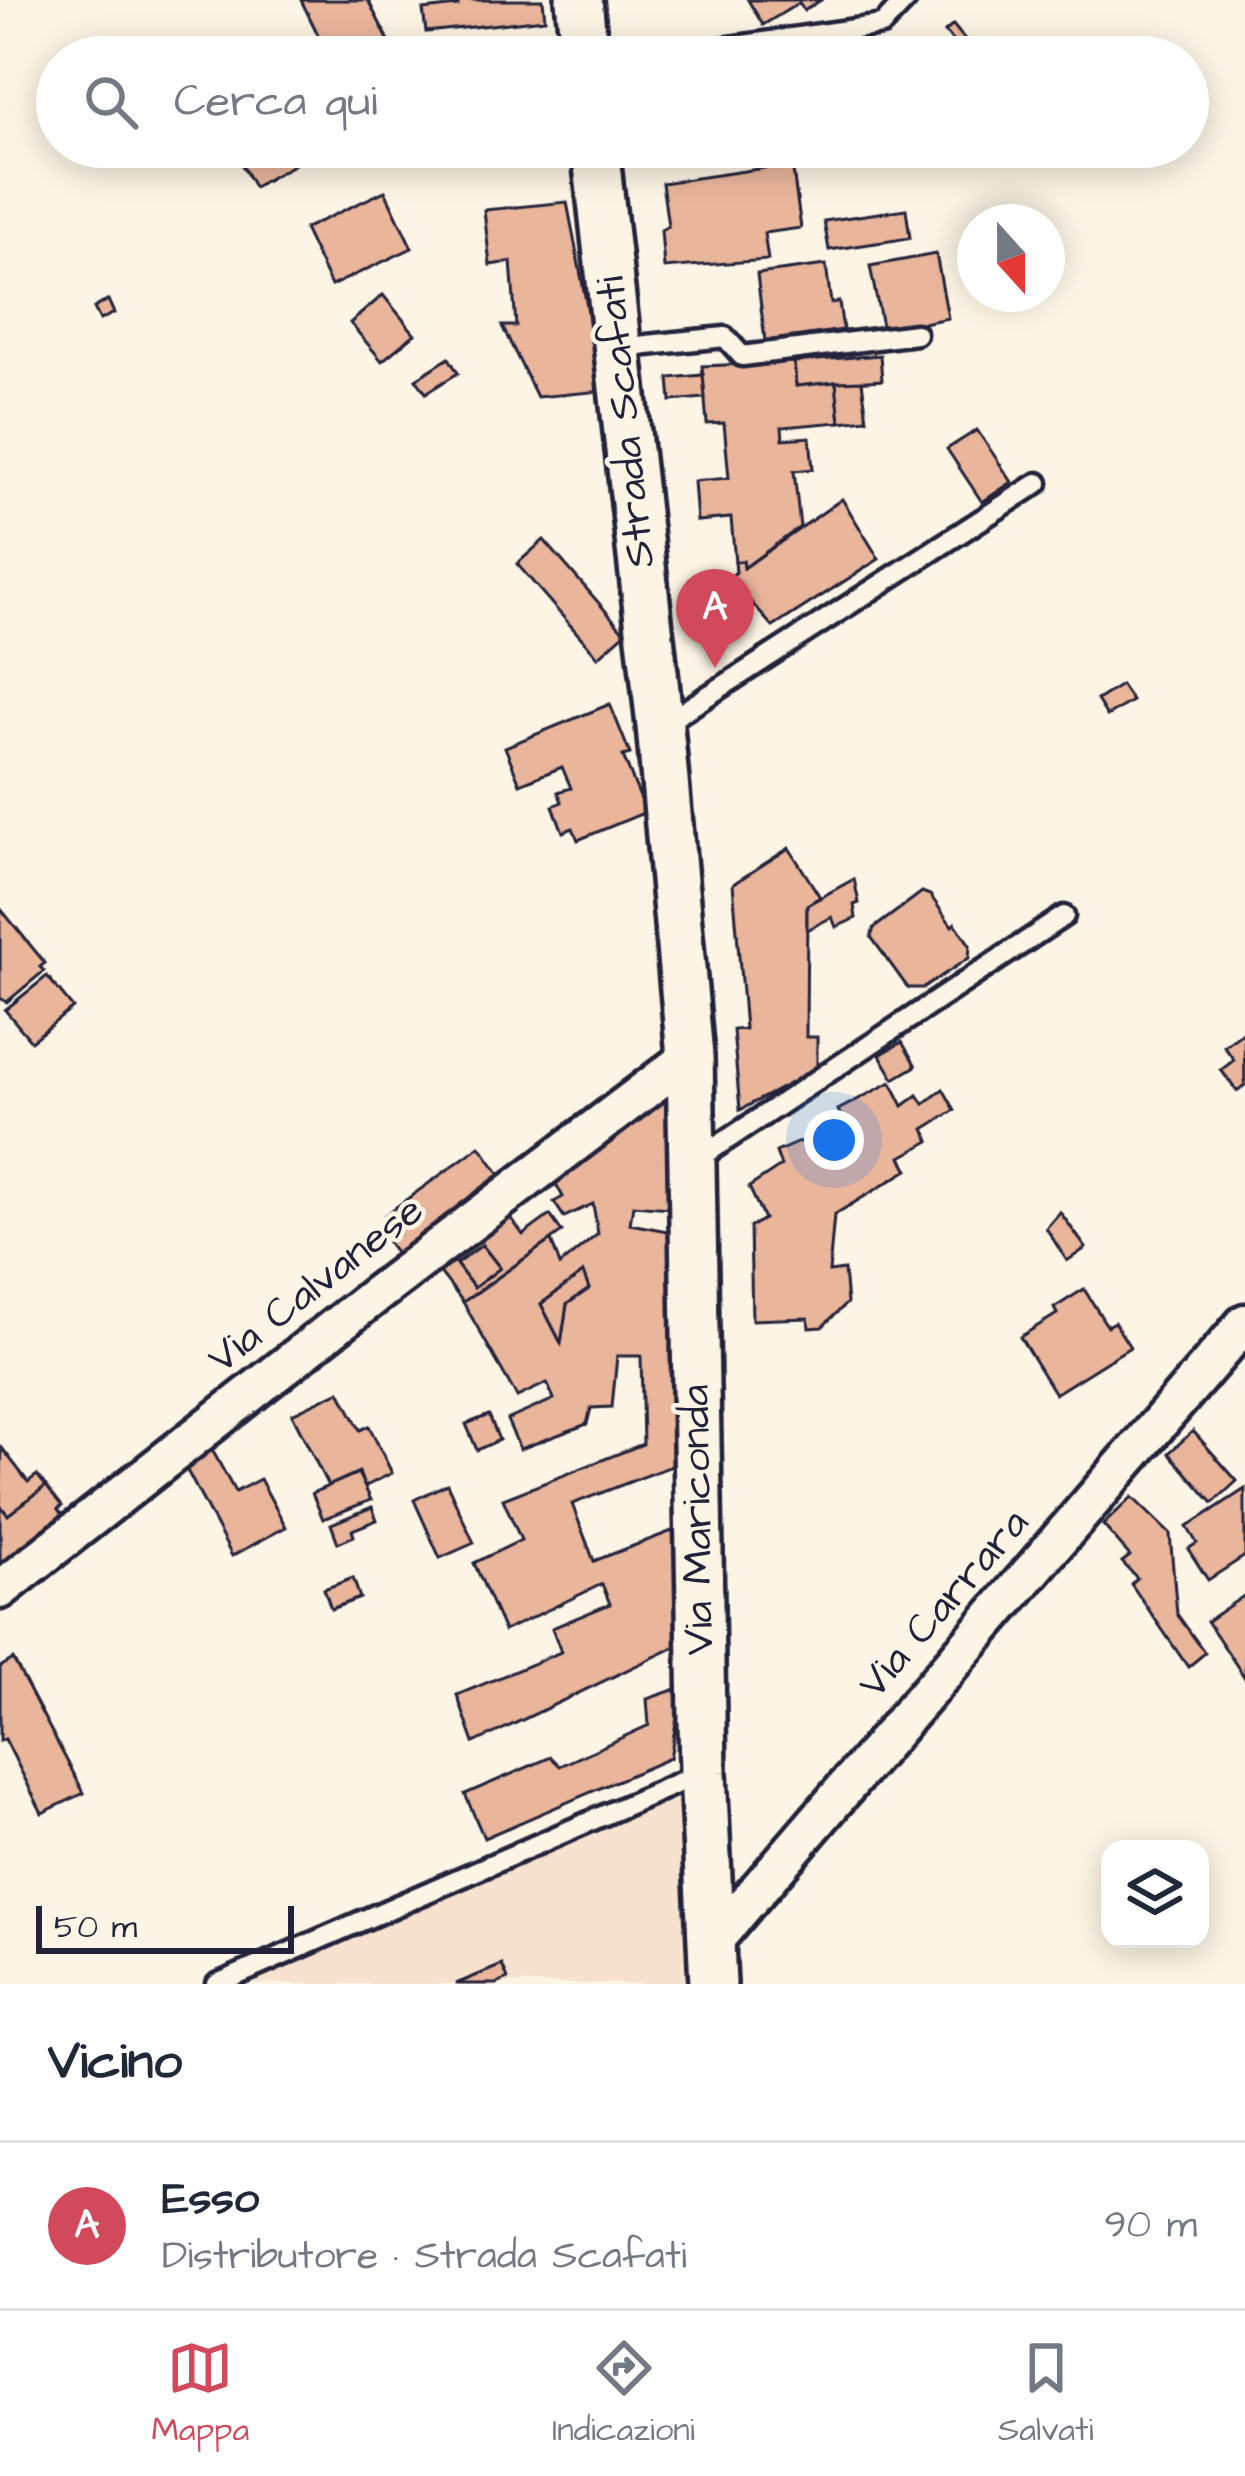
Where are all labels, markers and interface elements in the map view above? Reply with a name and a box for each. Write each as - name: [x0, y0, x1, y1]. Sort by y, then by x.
- search box: [36, 36, 1209, 168]
- icon: search: [78, 69, 144, 135]
- text: Cerca qui: [174, 71, 377, 133]
- north arrow: [957, 204, 1065, 312]
- street label: Strada Scafati: [582, 273, 670, 571]
- pin: A: [676, 569, 754, 668]
- your location: [804, 1110, 864, 1170]
- street label: Via Calvanese: [196, 1182, 436, 1388]
- street label: Via Mariconda: [667, 1384, 729, 1656]
- street label: Via Carrara: [845, 1497, 1043, 1711]
- map controls: [1101, 1840, 1209, 1948]
- button: layers: [1101, 1840, 1209, 1948]
- scale bar: [36, 1900, 294, 1953]
- text: 50 m: [54, 1904, 137, 1950]
- text: Vicino: [48, 2027, 182, 2098]
- text: Esso: [162, 2168, 259, 2230]
- text: A: [75, 2199, 99, 2253]
- text: 90 m: [1104, 2199, 1197, 2253]
- text: Distributore · Strada Scafati: [162, 2230, 687, 2284]
- tab: Mappa: [152, 2335, 249, 2453]
- tab: Indicazioni: [552, 2335, 695, 2453]
- tab: Salvati: [998, 2335, 1093, 2453]

